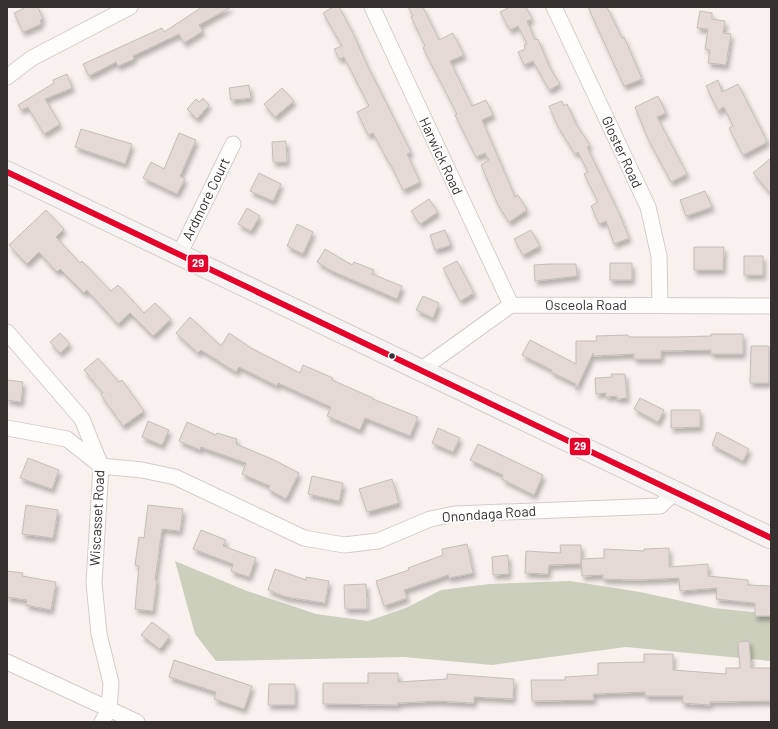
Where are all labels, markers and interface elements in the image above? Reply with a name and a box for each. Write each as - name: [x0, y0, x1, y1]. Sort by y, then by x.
- street label: Gloster Road: [598, 113, 647, 190]
- street label: Harwick Road: [416, 114, 467, 197]
- street label: Ardmore Court: [178, 155, 233, 243]
- line badge: 29: [187, 254, 209, 273]
- text: 29: [192, 256, 204, 269]
- street label: Osceola Road: [545, 296, 627, 313]
- unlabelled marker: [387, 351, 397, 361]
- line badge: 29: [569, 437, 591, 456]
- text: 29: [574, 439, 586, 452]
- street label: Wiscasset Road: [85, 469, 108, 567]
- street label: Onondaga Road: [441, 502, 537, 525]

